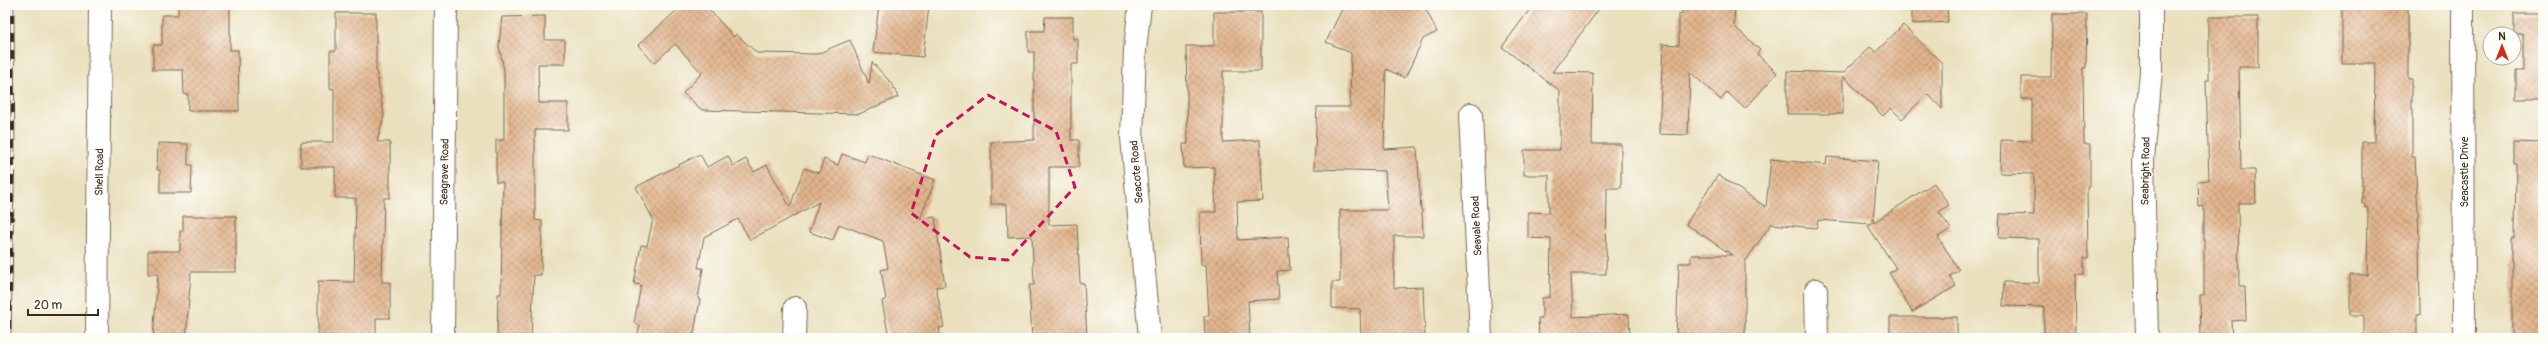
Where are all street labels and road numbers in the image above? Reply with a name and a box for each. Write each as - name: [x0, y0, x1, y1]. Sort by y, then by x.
- street label: Seacastle Drive: [2458, 136, 2471, 207]
- street label: Seabright Road: [2138, 137, 2153, 205]
- street label: Seagrave Road: [437, 138, 452, 206]
- street label: Seacote Road: [1127, 140, 1146, 204]
- street label: Shell Road: [93, 148, 106, 196]
- street label: Seavale Road: [1468, 196, 1485, 256]

